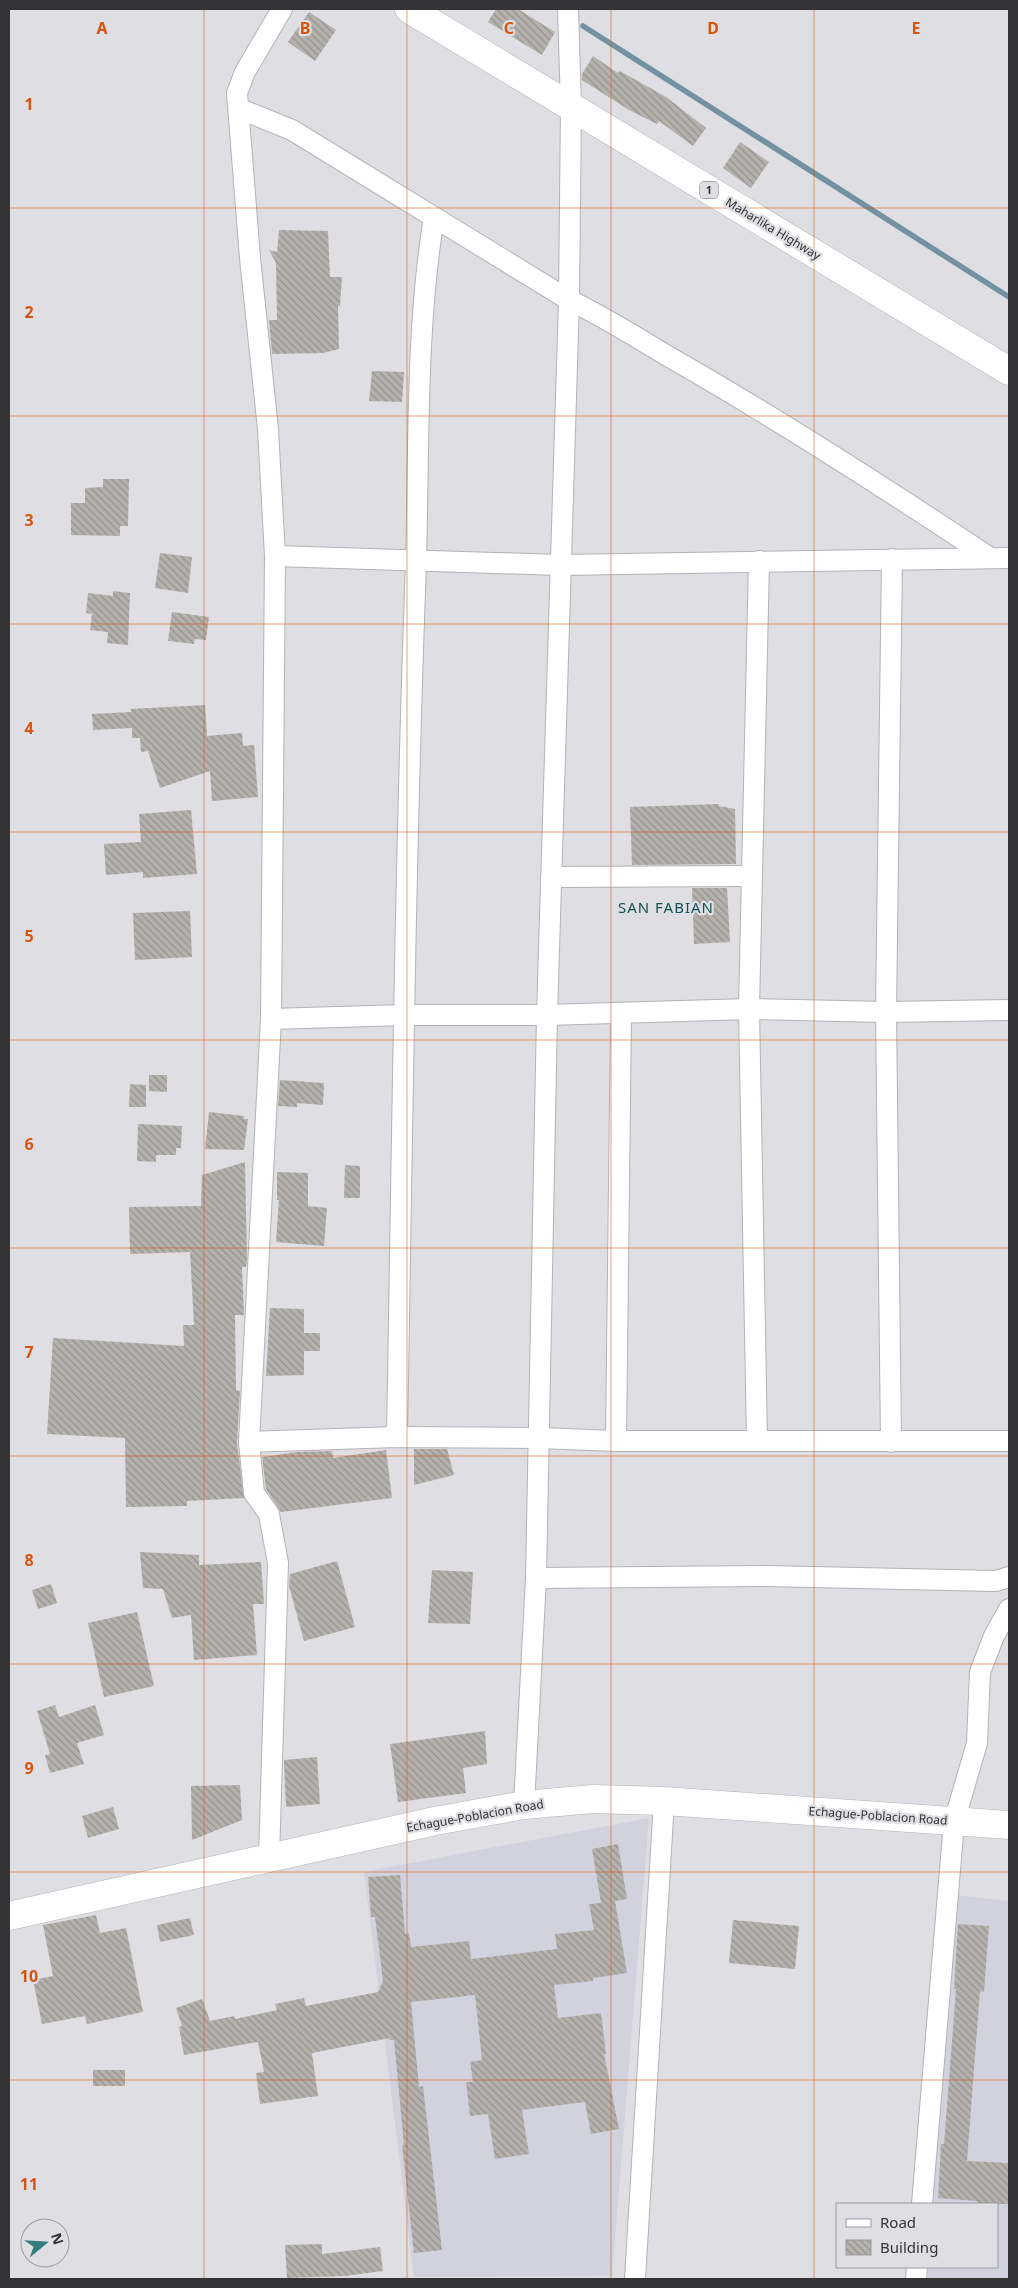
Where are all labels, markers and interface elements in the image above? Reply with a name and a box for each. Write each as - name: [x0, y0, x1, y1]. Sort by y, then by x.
- text: A: [96, 17, 108, 39]
- text: B: [300, 17, 310, 39]
- text: C: [504, 17, 514, 39]
- text: D: [707, 17, 719, 39]
- text: E: [912, 17, 921, 39]
- text: 1: [24, 93, 34, 115]
- road number: 1: [700, 182, 718, 198]
- street label: Maharlika Highway: [722, 193, 825, 264]
- text: 2: [24, 301, 34, 323]
- text: 3: [24, 509, 34, 531]
- text: 4: [24, 717, 34, 739]
- district label: SAN FABIAN: [618, 897, 714, 917]
- text: 5: [24, 925, 34, 947]
- text: 6: [24, 1133, 34, 1155]
- text: 7: [24, 1341, 34, 1363]
- text: 8: [24, 1549, 34, 1571]
- text: 9: [24, 1757, 34, 1779]
- street label: Echague-Poblacion Road: [405, 1795, 545, 1836]
- street label: Echague-Poblacion Road: [808, 1802, 948, 1829]
- text: 10: [20, 1965, 38, 1987]
- text: 11: [20, 2173, 38, 2195]
- legend: [836, 2203, 998, 2268]
- text: Road: [880, 2212, 916, 2232]
- north arrow: [20, 2218, 70, 2268]
- text: N: [47, 2230, 69, 2247]
- text: Building: [880, 2237, 938, 2257]

